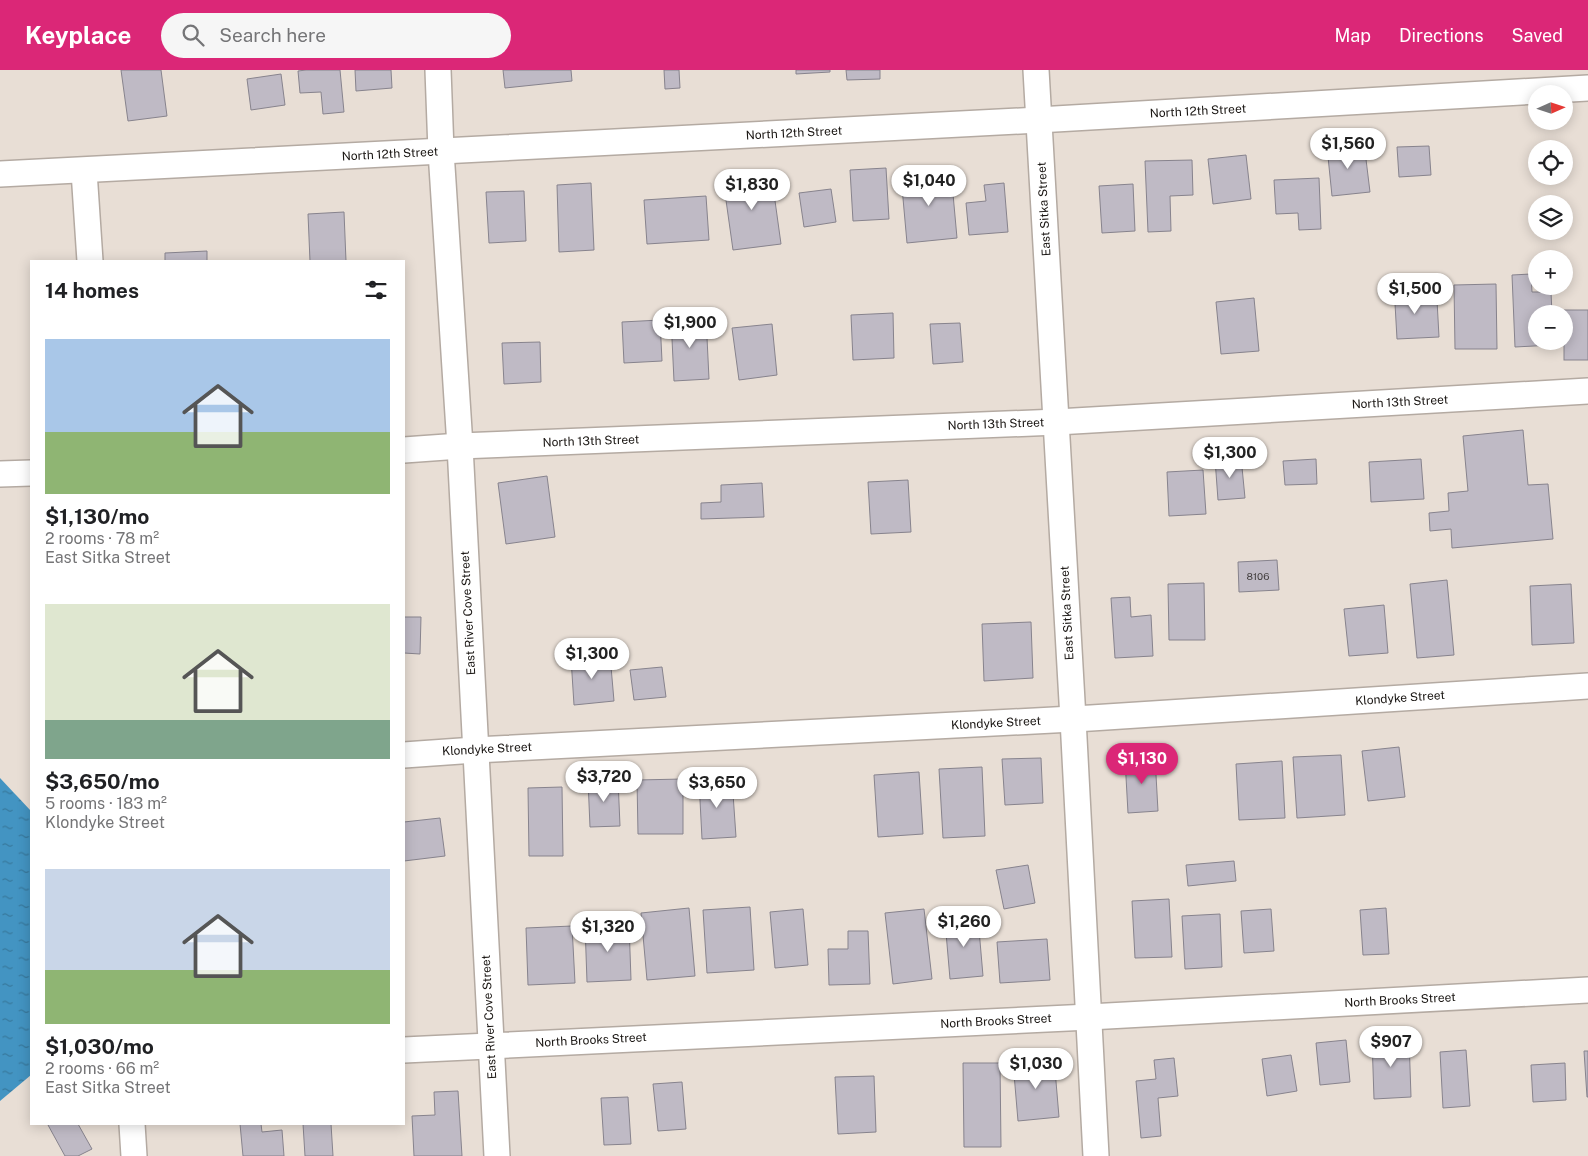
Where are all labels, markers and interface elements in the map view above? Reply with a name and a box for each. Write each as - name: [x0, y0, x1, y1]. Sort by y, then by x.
- search box: [161, 13, 511, 58]
- text: Keyplace: [25, 21, 131, 49]
- icon: search: [179, 21, 207, 49]
- text: Search here: [219, 24, 326, 46]
- text: Map: [1334, 25, 1371, 46]
- text: Directions: [1399, 25, 1484, 46]
- text: Saved: [1512, 25, 1563, 46]
- north arrow: [1528, 85, 1572, 130]
- map controls: [1528, 85, 1573, 350]
- street label: North 12th Street: [1150, 101, 1247, 121]
- street label: North 12th Street: [746, 123, 843, 143]
- pin: $1,560: [1307, 128, 1389, 170]
- text: $1,560: [1321, 134, 1375, 153]
- button: locate: [1528, 140, 1573, 185]
- street label: North 12th Street: [342, 144, 439, 164]
- street label: East Sitka Street: [1035, 161, 1053, 256]
- pin: $1,040: [888, 164, 970, 207]
- pin: $1,830: [711, 168, 793, 211]
- text: $1,040: [902, 171, 956, 190]
- text: $1,830: [725, 175, 779, 194]
- button: layers: [1528, 195, 1573, 240]
- button: +: [1528, 250, 1573, 295]
- pin: $1,500: [1374, 272, 1456, 315]
- icon: filters: [362, 276, 390, 304]
- text: 14 homes: [45, 278, 139, 303]
- text: $1,500: [1388, 279, 1442, 298]
- button: −: [1528, 305, 1573, 350]
- pin: $1,900: [649, 306, 731, 349]
- text: $1,900: [663, 313, 717, 332]
- icon: home: [173, 371, 263, 461]
- street label: North 13th Street: [1351, 392, 1449, 412]
- street label: North 13th Street: [947, 415, 1045, 433]
- street label: North 13th Street: [542, 432, 640, 450]
- pin: $1,300: [1189, 436, 1271, 479]
- text: $1,300: [1203, 443, 1257, 462]
- text: $1,130/mo: [45, 504, 149, 529]
- text: 2 rooms · 78 m²: [45, 529, 159, 548]
- text: East Sitka Street: [45, 548, 171, 567]
- street label: East River Cove Street: [458, 550, 478, 675]
- street label: East Sitka Street: [1058, 565, 1076, 660]
- house number: 8106: [1247, 570, 1269, 582]
- icon: home: [173, 636, 263, 726]
- pin: $1,300: [551, 638, 633, 680]
- text: $1,300: [565, 644, 619, 663]
- street label: Klondyke Street: [1355, 688, 1446, 708]
- street label: Klondyke Street: [951, 714, 1042, 732]
- street label: Klondyke Street: [442, 740, 533, 758]
- pin: $1,130: [1101, 742, 1183, 785]
- text: $1,130: [1117, 749, 1167, 768]
- pin: $3,720: [563, 760, 645, 803]
- pin: $3,650: [676, 766, 758, 809]
- text: $3,720: [576, 767, 632, 786]
- text: $3,650/mo: [45, 769, 160, 794]
- text: $3,650: [688, 773, 746, 792]
- text: 5 rooms · 183 m²: [45, 794, 167, 813]
- text: Klondyke Street: [45, 813, 165, 832]
- icon: home: [173, 901, 263, 991]
- pin: $1,260: [923, 906, 1005, 948]
- pin: $1,320: [567, 910, 649, 953]
- text: $1,260: [937, 912, 991, 931]
- text: $1,320: [581, 917, 635, 936]
- street label: East River Cove Street: [479, 954, 499, 1079]
- street label: North Brooks Street: [1344, 990, 1456, 1010]
- street label: North Brooks Street: [940, 1011, 1052, 1031]
- pin: $907: [1361, 1026, 1421, 1068]
- street label: North Brooks Street: [535, 1030, 647, 1050]
- text: $907: [1370, 1032, 1412, 1051]
- text: $1,030/mo: [45, 1034, 154, 1059]
- pin: $1,030: [995, 1048, 1077, 1090]
- text: $1,030: [1009, 1054, 1063, 1073]
- text: 2 rooms · 66 m²: [45, 1059, 159, 1078]
- text: East Sitka Street: [45, 1078, 171, 1097]

